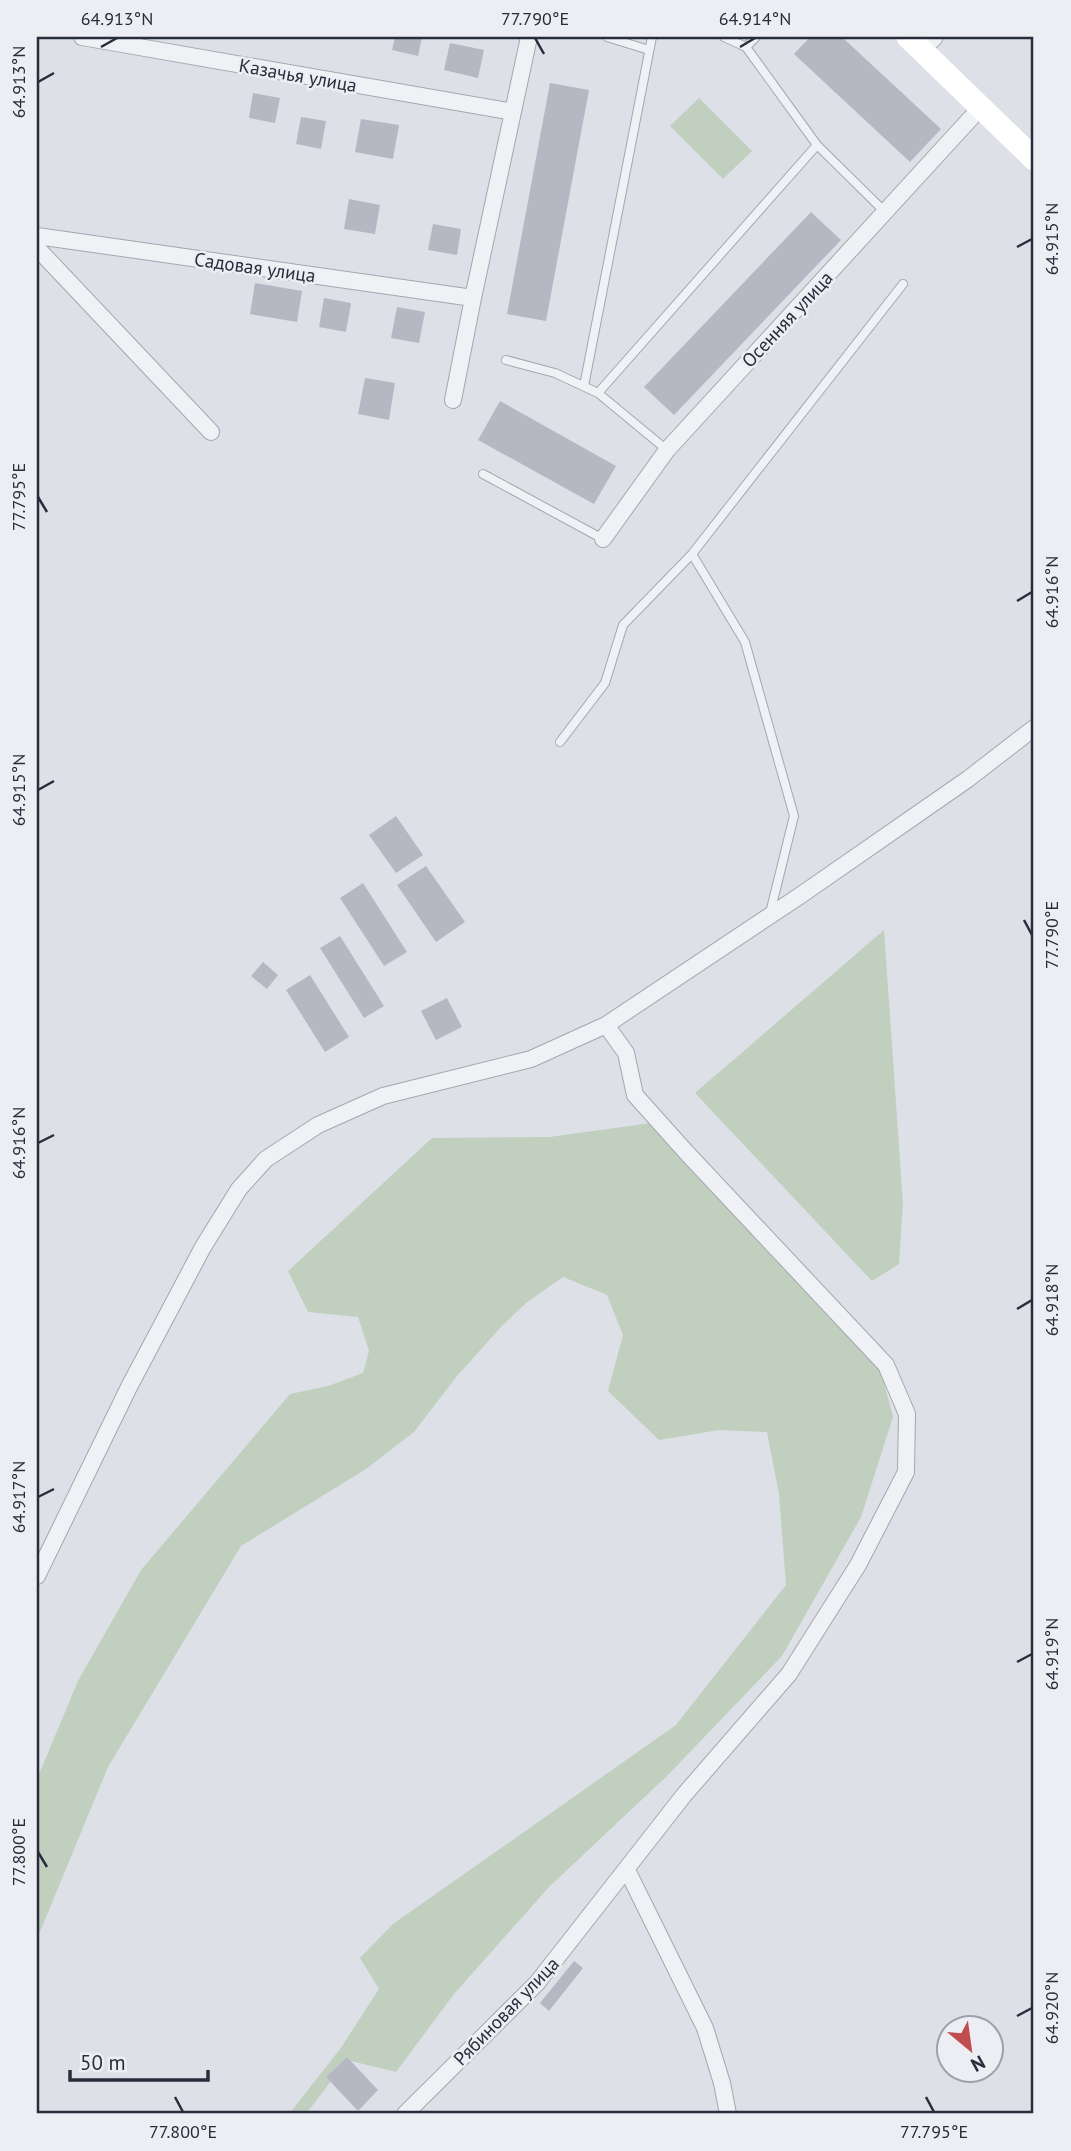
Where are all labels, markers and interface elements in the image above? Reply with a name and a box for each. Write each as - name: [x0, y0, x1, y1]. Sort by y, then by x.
- text: 64.913°N: [81, 7, 153, 30]
- text: 77.790°E: [501, 7, 569, 30]
- text: 64.914°N: [719, 7, 791, 30]
- text: 64.913°N: [7, 46, 30, 118]
- street label: Казачья улица: [237, 53, 359, 97]
- text: 64.915°N: [1040, 203, 1063, 275]
- street label: Садовая улица: [193, 247, 317, 287]
- street label: Осенняя улица: [736, 266, 838, 372]
- text: 77.795°E: [7, 463, 30, 531]
- text: 64.916°N: [1040, 556, 1063, 628]
- text: 64.915°N: [7, 754, 30, 826]
- text: 77.790°E: [1040, 901, 1063, 969]
- text: 64.916°N: [7, 1107, 30, 1179]
- text: 64.918°N: [1040, 1264, 1063, 1336]
- text: 64.917°N: [7, 1461, 30, 1533]
- text: 64.919°N: [1040, 1618, 1063, 1690]
- text: 77.800°E: [7, 1818, 30, 1886]
- street label: Рябиновая улица: [448, 1952, 564, 2070]
- text: 64.920°N: [1040, 1972, 1063, 2044]
- north arrow: [934, 2014, 1004, 2084]
- scale bar: [70, 2039, 208, 2083]
- text: 50 m: [80, 2049, 126, 2076]
- text: N: [967, 2050, 990, 2077]
- text: 77.800°E: [149, 2120, 217, 2143]
- text: 77.795°E: [900, 2120, 968, 2143]

